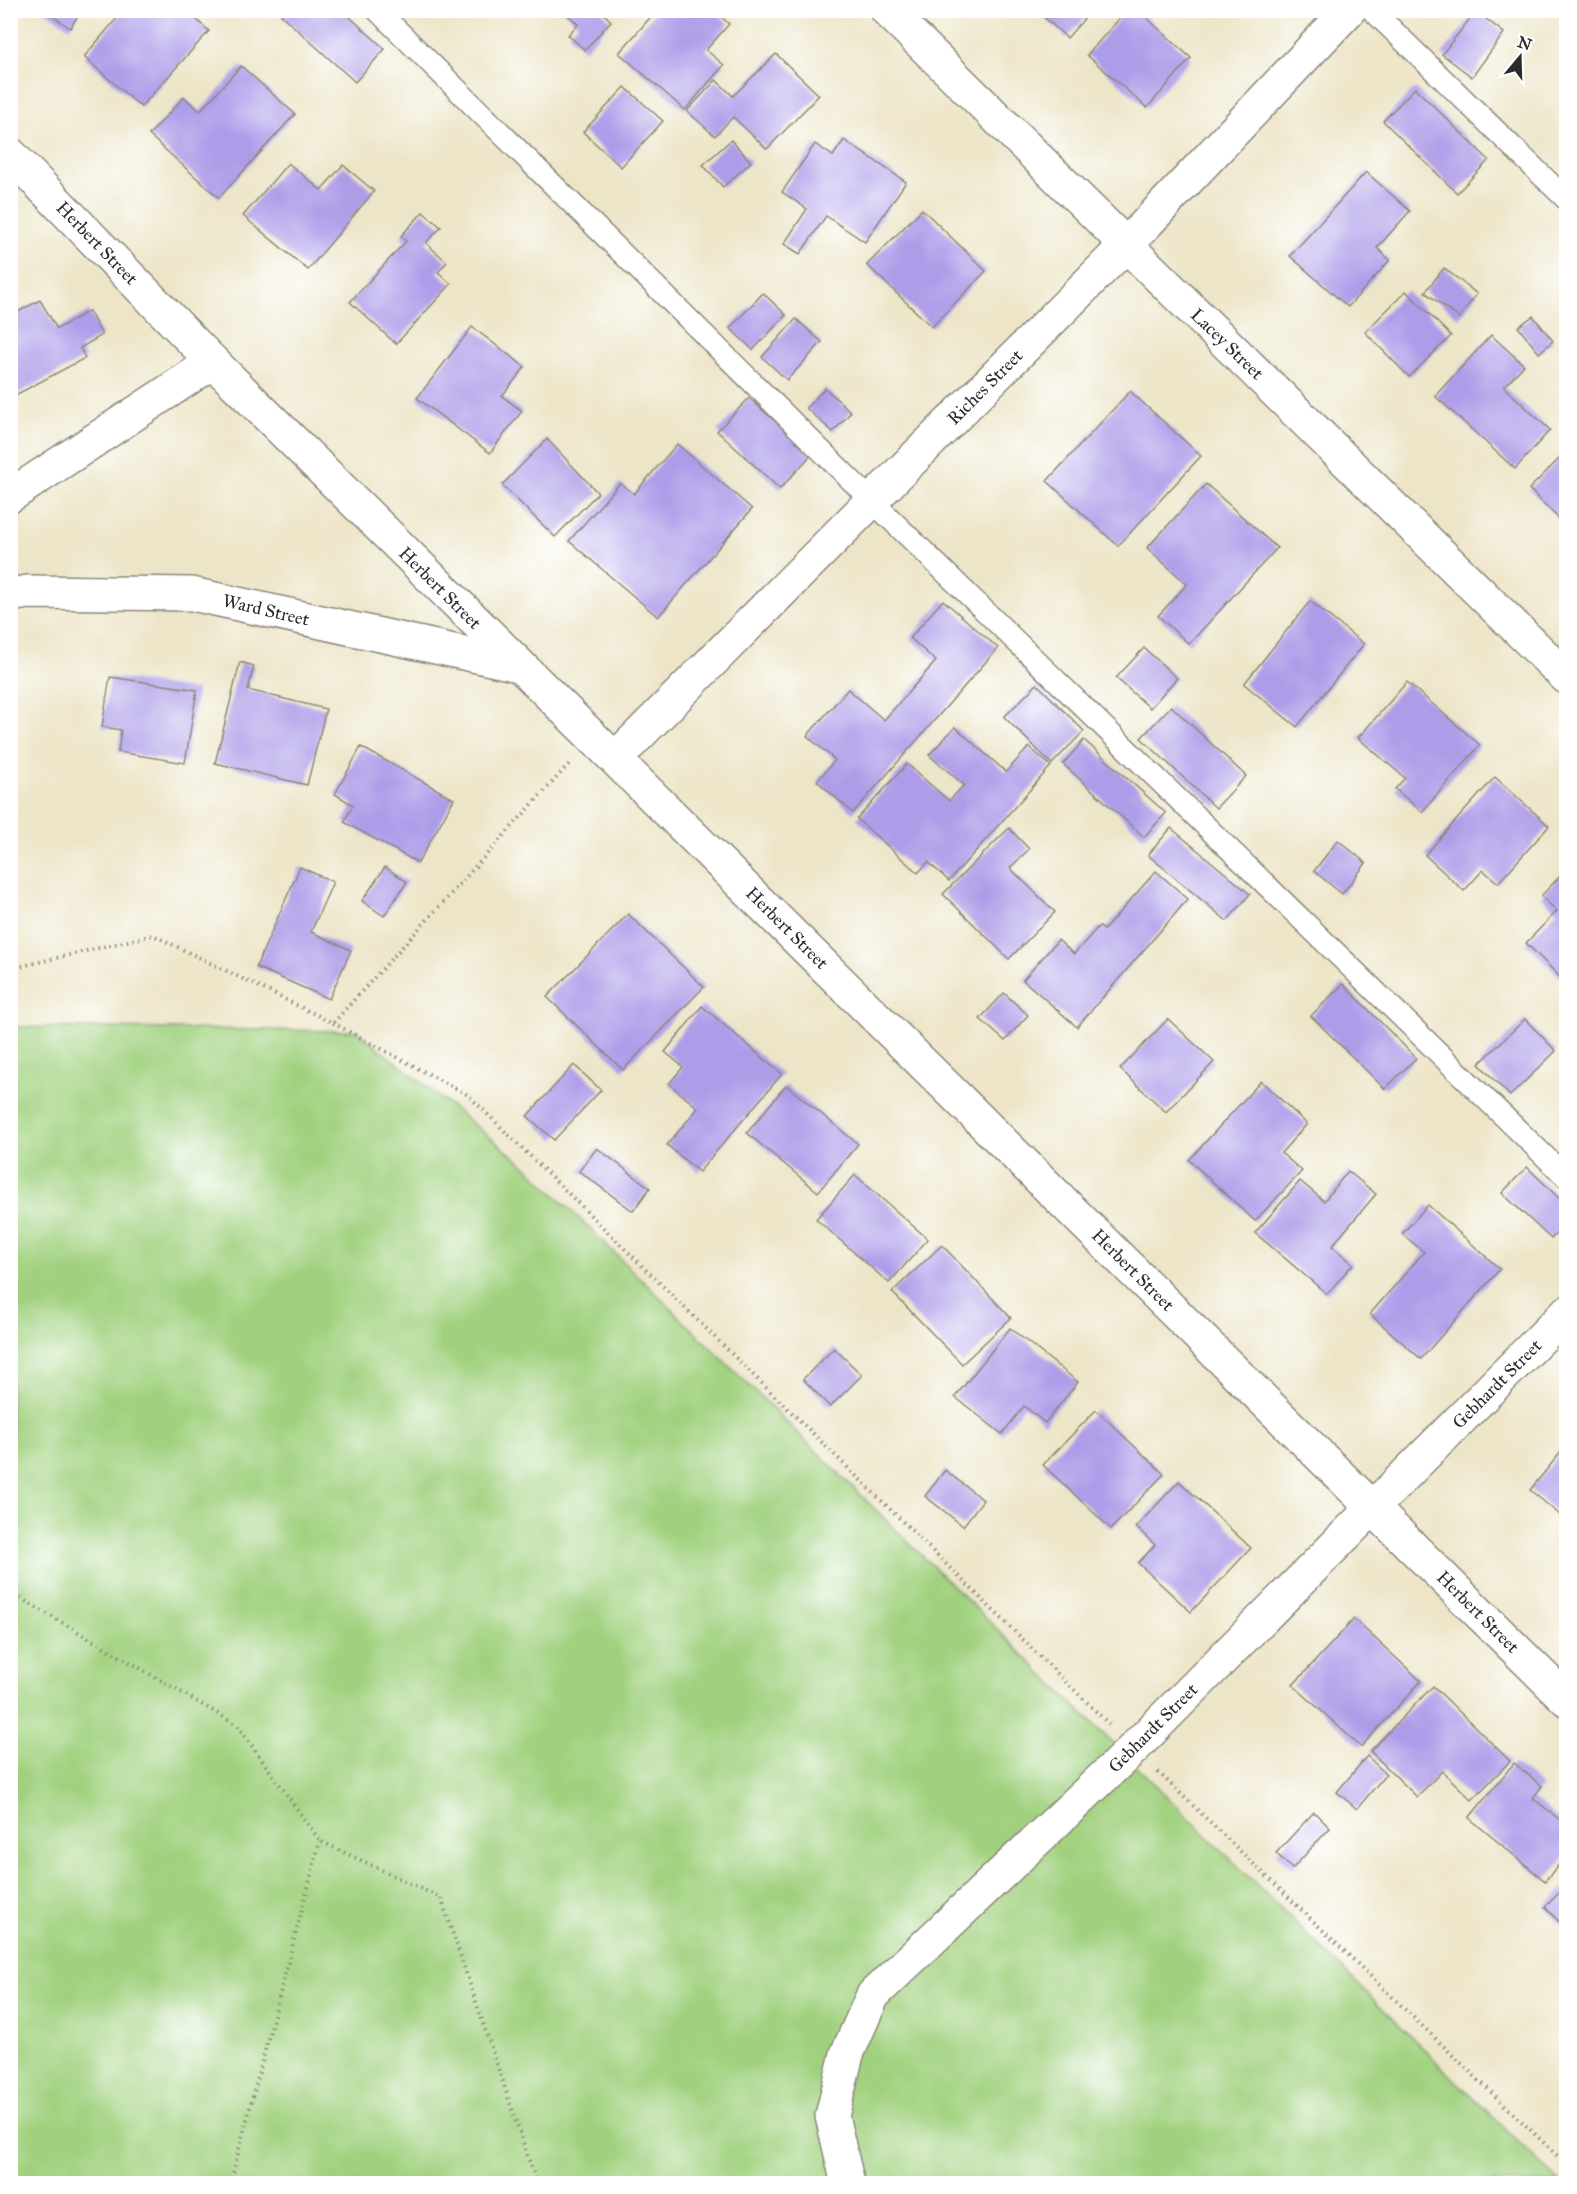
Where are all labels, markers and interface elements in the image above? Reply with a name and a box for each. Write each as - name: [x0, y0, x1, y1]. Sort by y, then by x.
- north arrow: [1490, 27, 1550, 87]
- text: N: [1515, 32, 1535, 55]
- street label: Herbert Street: [52, 197, 143, 290]
- street label: Lacey Street: [1186, 304, 1269, 385]
- street label: Riches Street: [943, 344, 1028, 429]
- street label: Herbert Street: [394, 542, 486, 634]
- street label: Ward Street: [221, 589, 312, 631]
- street label: Herbert Street: [741, 882, 833, 974]
- street label: Herbert Street: [1087, 1224, 1179, 1316]
- street label: Gebhardt Street: [1448, 1334, 1547, 1433]
- street label: Herbert Street: [1432, 1566, 1524, 1658]
- street label: Gebhardt Street: [1104, 1678, 1203, 1777]

